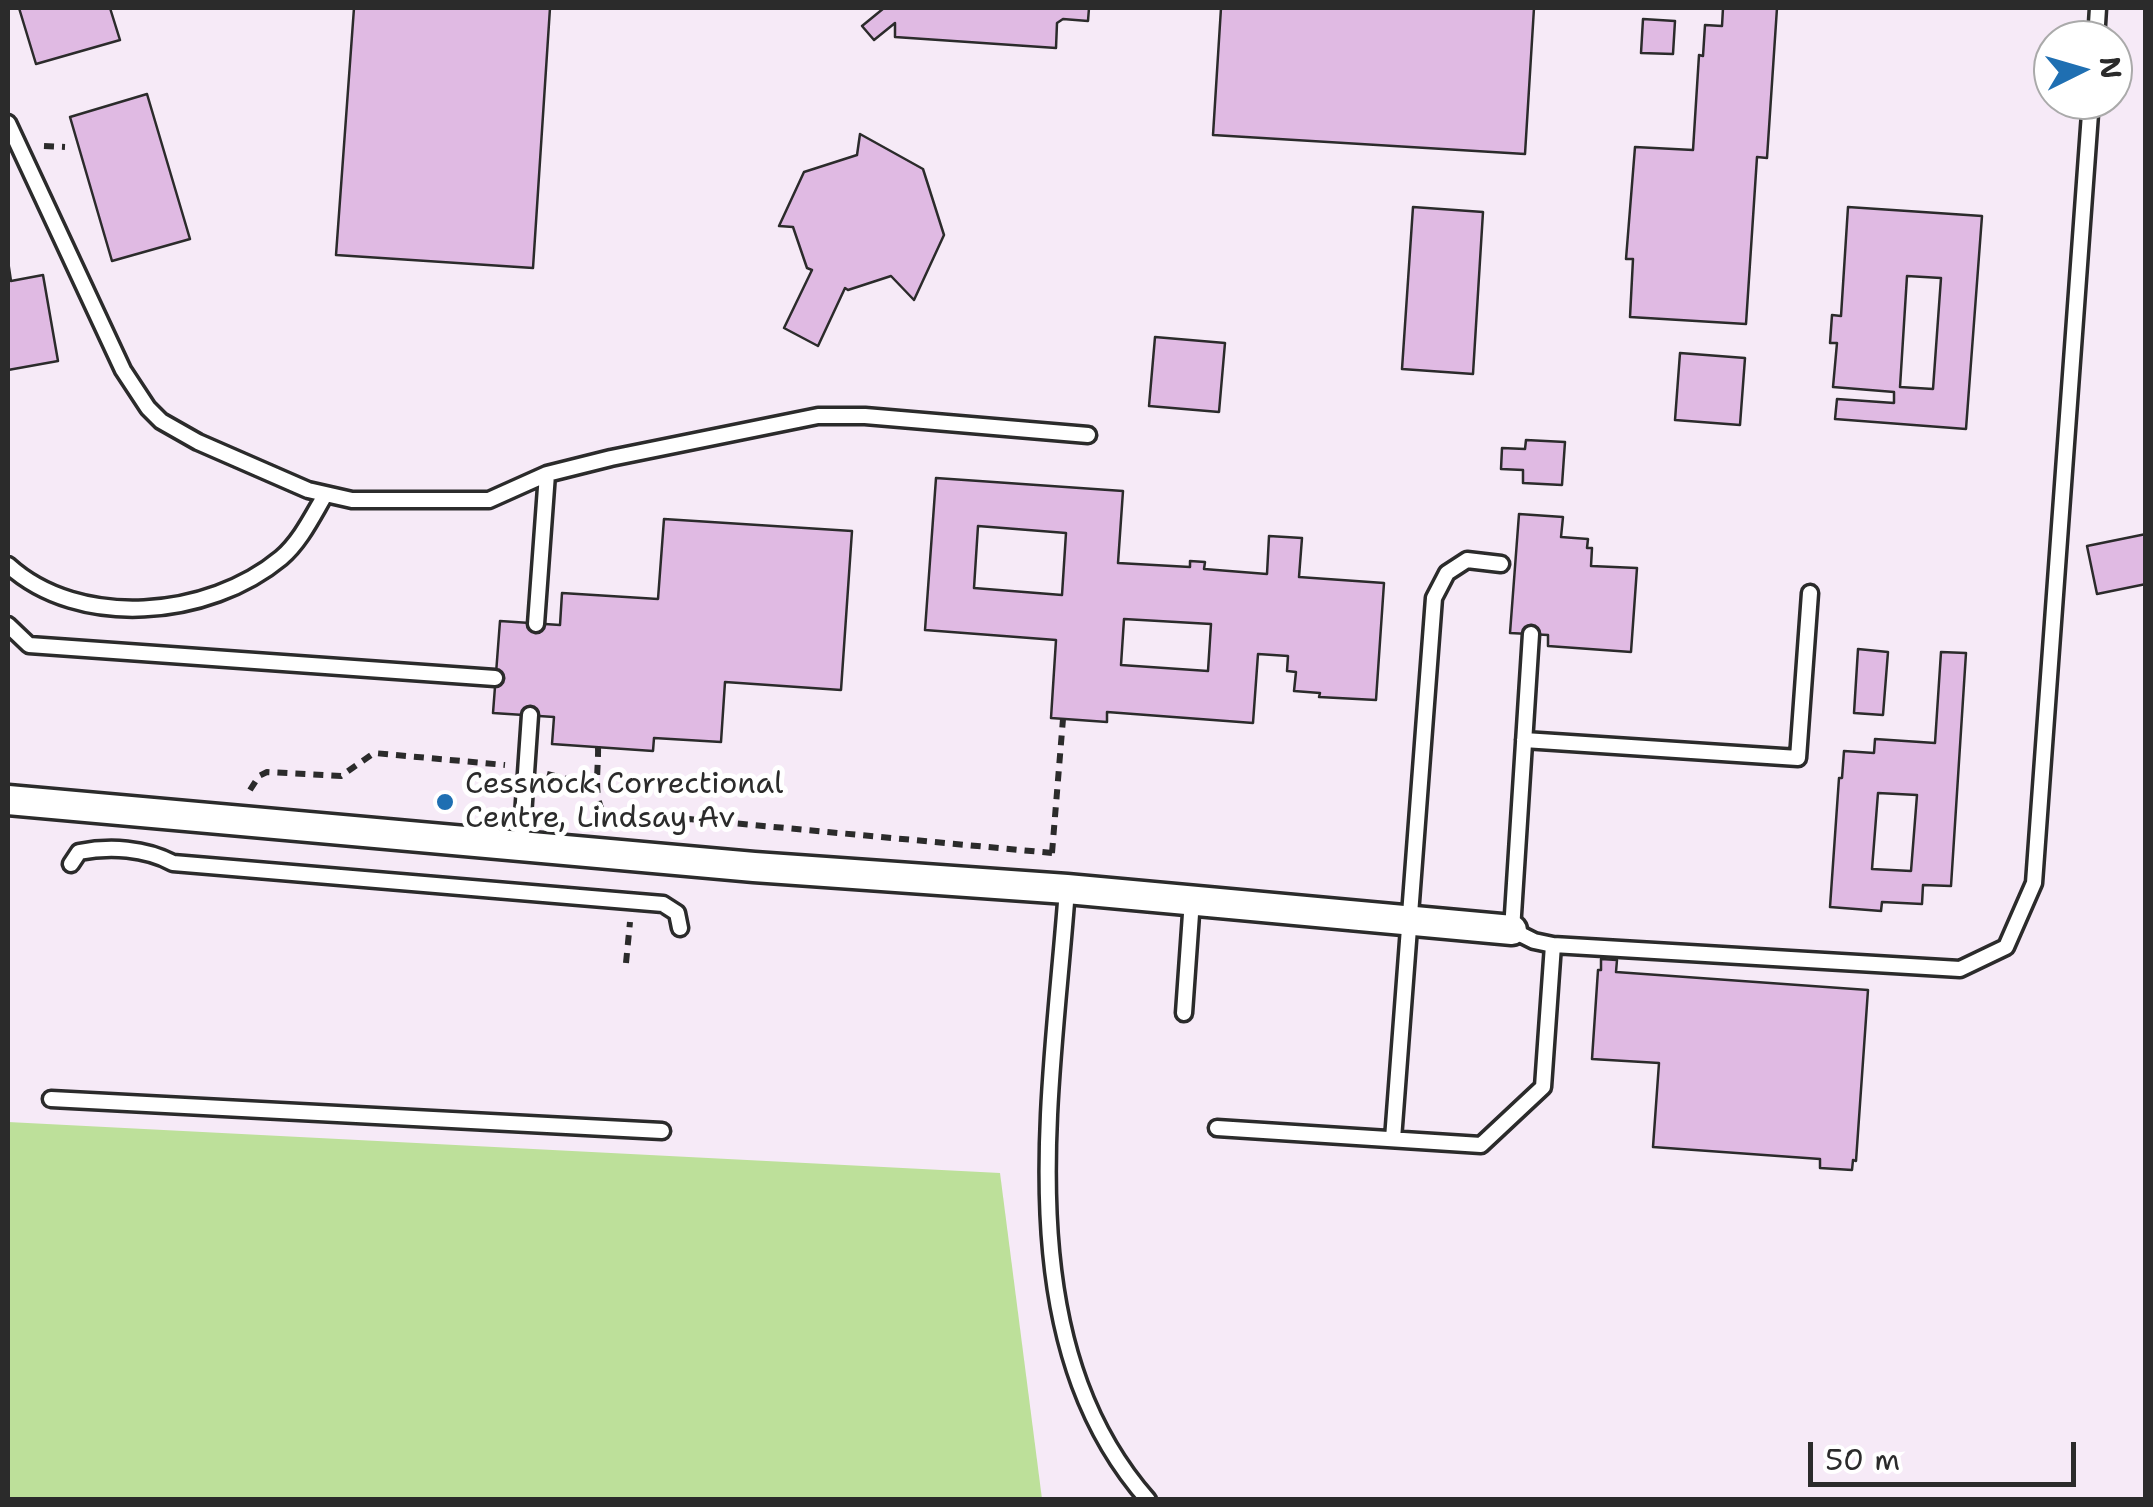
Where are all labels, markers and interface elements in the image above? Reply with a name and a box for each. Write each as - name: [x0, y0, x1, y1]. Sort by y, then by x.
- north arrow: [2033, 20, 2133, 120]
- text: N: [2091, 55, 2131, 80]
- place label: Cessnock Correctional Centre, Lindsay Av: [465, 767, 783, 838]
- marker: Cessnock Correctional Centre, Lindsay Av: [434, 791, 456, 813]
- scale bar: [1813, 1422, 2080, 1484]
- text: 50 m: [1825, 1439, 1900, 1480]

